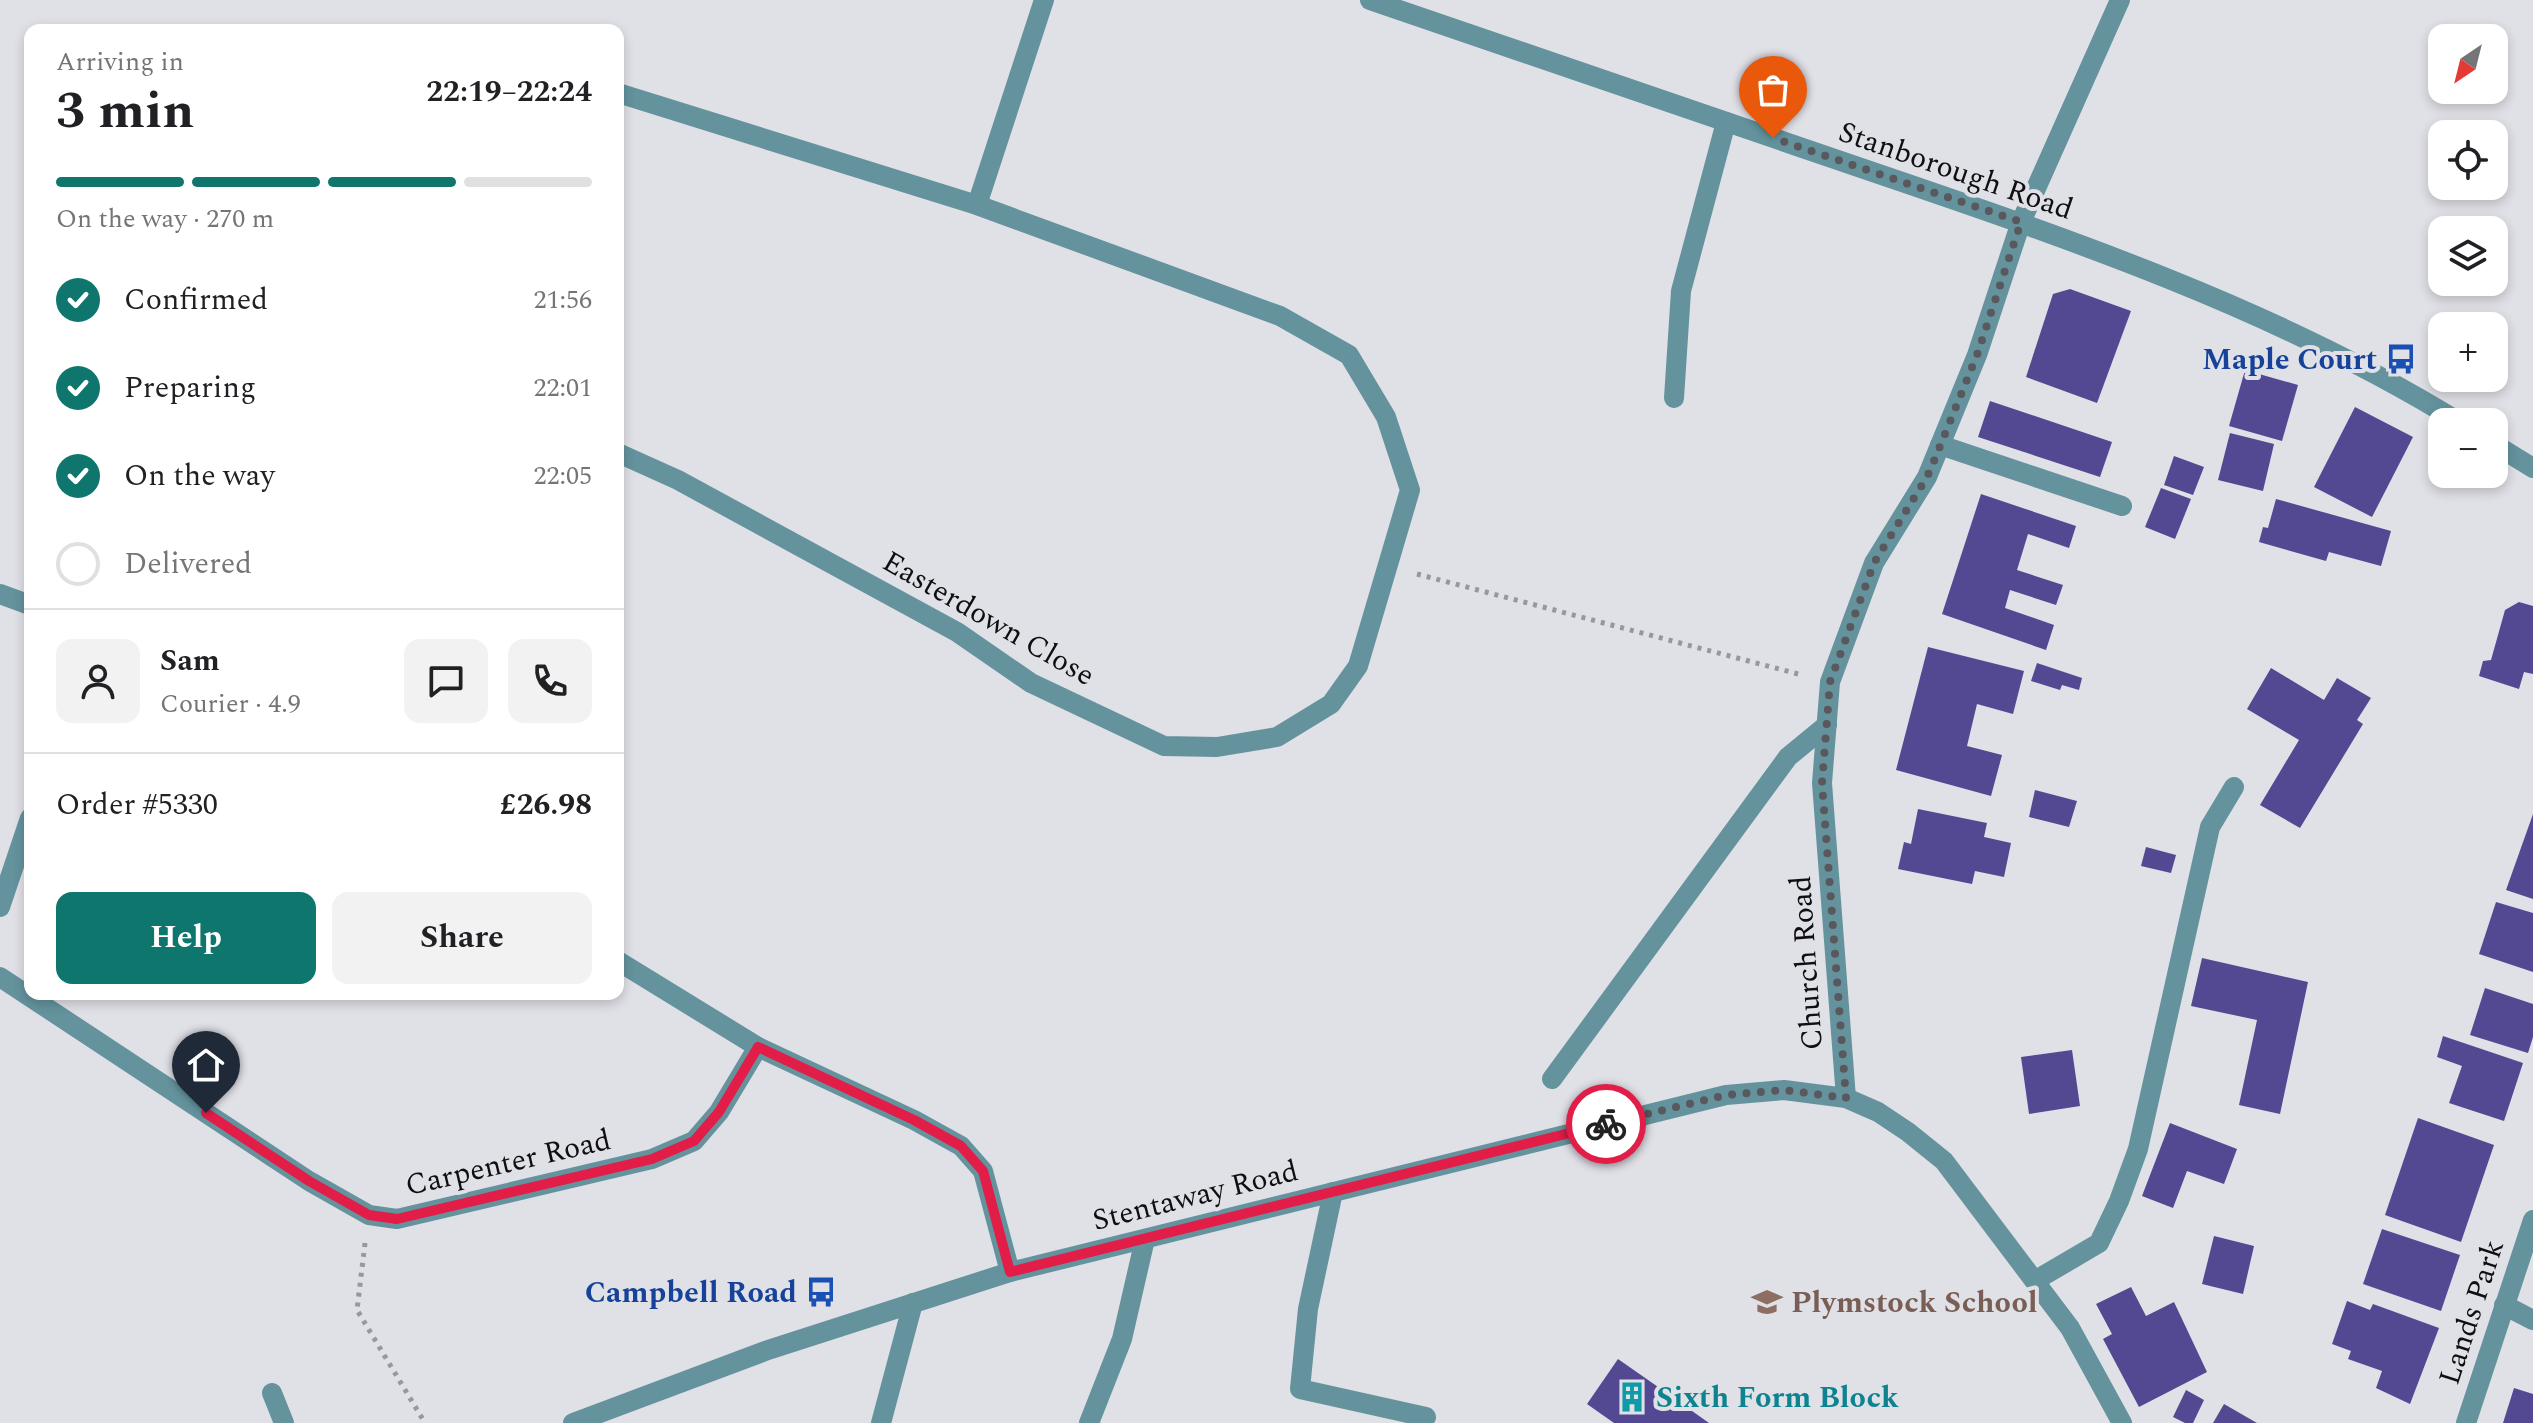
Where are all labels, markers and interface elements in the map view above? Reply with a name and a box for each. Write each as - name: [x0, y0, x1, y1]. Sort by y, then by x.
- north arrow: [2428, 24, 2508, 104]
- map controls: [2428, 24, 2508, 488]
- text: Arriving in: [56, 42, 184, 82]
- pin: [1739, 56, 1807, 138]
- icon: bag: [1751, 68, 1795, 112]
- text: 22:19–22:24: [426, 69, 592, 115]
- text: 3 min: [56, 72, 194, 151]
- street label: Stanborough Road: [1832, 109, 2079, 233]
- button: locate: [2428, 120, 2508, 200]
- text: On the way · 270 m: [56, 199, 274, 239]
- button: layers: [2428, 216, 2508, 296]
- text: Confirmed: [124, 277, 268, 323]
- icon: check: [56, 278, 100, 322]
- text: 21:56: [533, 280, 592, 320]
- button: +: [2428, 312, 2508, 392]
- place label: Maple Court: [2202, 337, 2377, 383]
- bus stop icon: Maple Court: [2384, 342, 2418, 376]
- text: Preparing: [124, 365, 256, 411]
- icon: check: [56, 366, 100, 410]
- text: 22:01: [533, 368, 592, 408]
- button: −: [2428, 408, 2508, 488]
- text: On the way: [124, 453, 275, 499]
- icon: check: [56, 454, 100, 498]
- text: 22:05: [533, 456, 592, 496]
- street label: Easterdown Close: [874, 539, 1103, 698]
- text: Delivered: [124, 541, 252, 587]
- text: Sam: [160, 638, 220, 684]
- button: person: [56, 639, 140, 723]
- button: chat: [404, 639, 488, 723]
- button: phone: [508, 639, 592, 723]
- text: Courier · 4.9: [160, 684, 301, 724]
- text: Order #5330: [56, 782, 218, 828]
- text: £26.98: [500, 782, 592, 828]
- street label: Church Road: [1778, 874, 1836, 1052]
- button: Help: [56, 892, 316, 984]
- button: Share: [332, 892, 592, 984]
- pin: [172, 1031, 240, 1113]
- icon: home: [184, 1043, 228, 1087]
- courier: [1566, 1084, 1646, 1164]
- icon: bike: [1584, 1102, 1628, 1146]
- street label: Carpenter Road: [401, 1117, 616, 1209]
- street label: Stentaway Road: [1087, 1148, 1303, 1244]
- street label: Lands Park: [2427, 1234, 2517, 1391]
- place label: Campbell Road: [585, 1270, 797, 1316]
- bus stop icon: Campbell Road: [804, 1275, 838, 1309]
- place label: Plymstock School: [1791, 1280, 2038, 1326]
- school or university icon: Plymstock School: [1750, 1285, 1784, 1319]
- place label: Sixth Form Block: [1656, 1375, 1899, 1421]
- building icon: Sixth Form Block: [1615, 1380, 1649, 1414]

